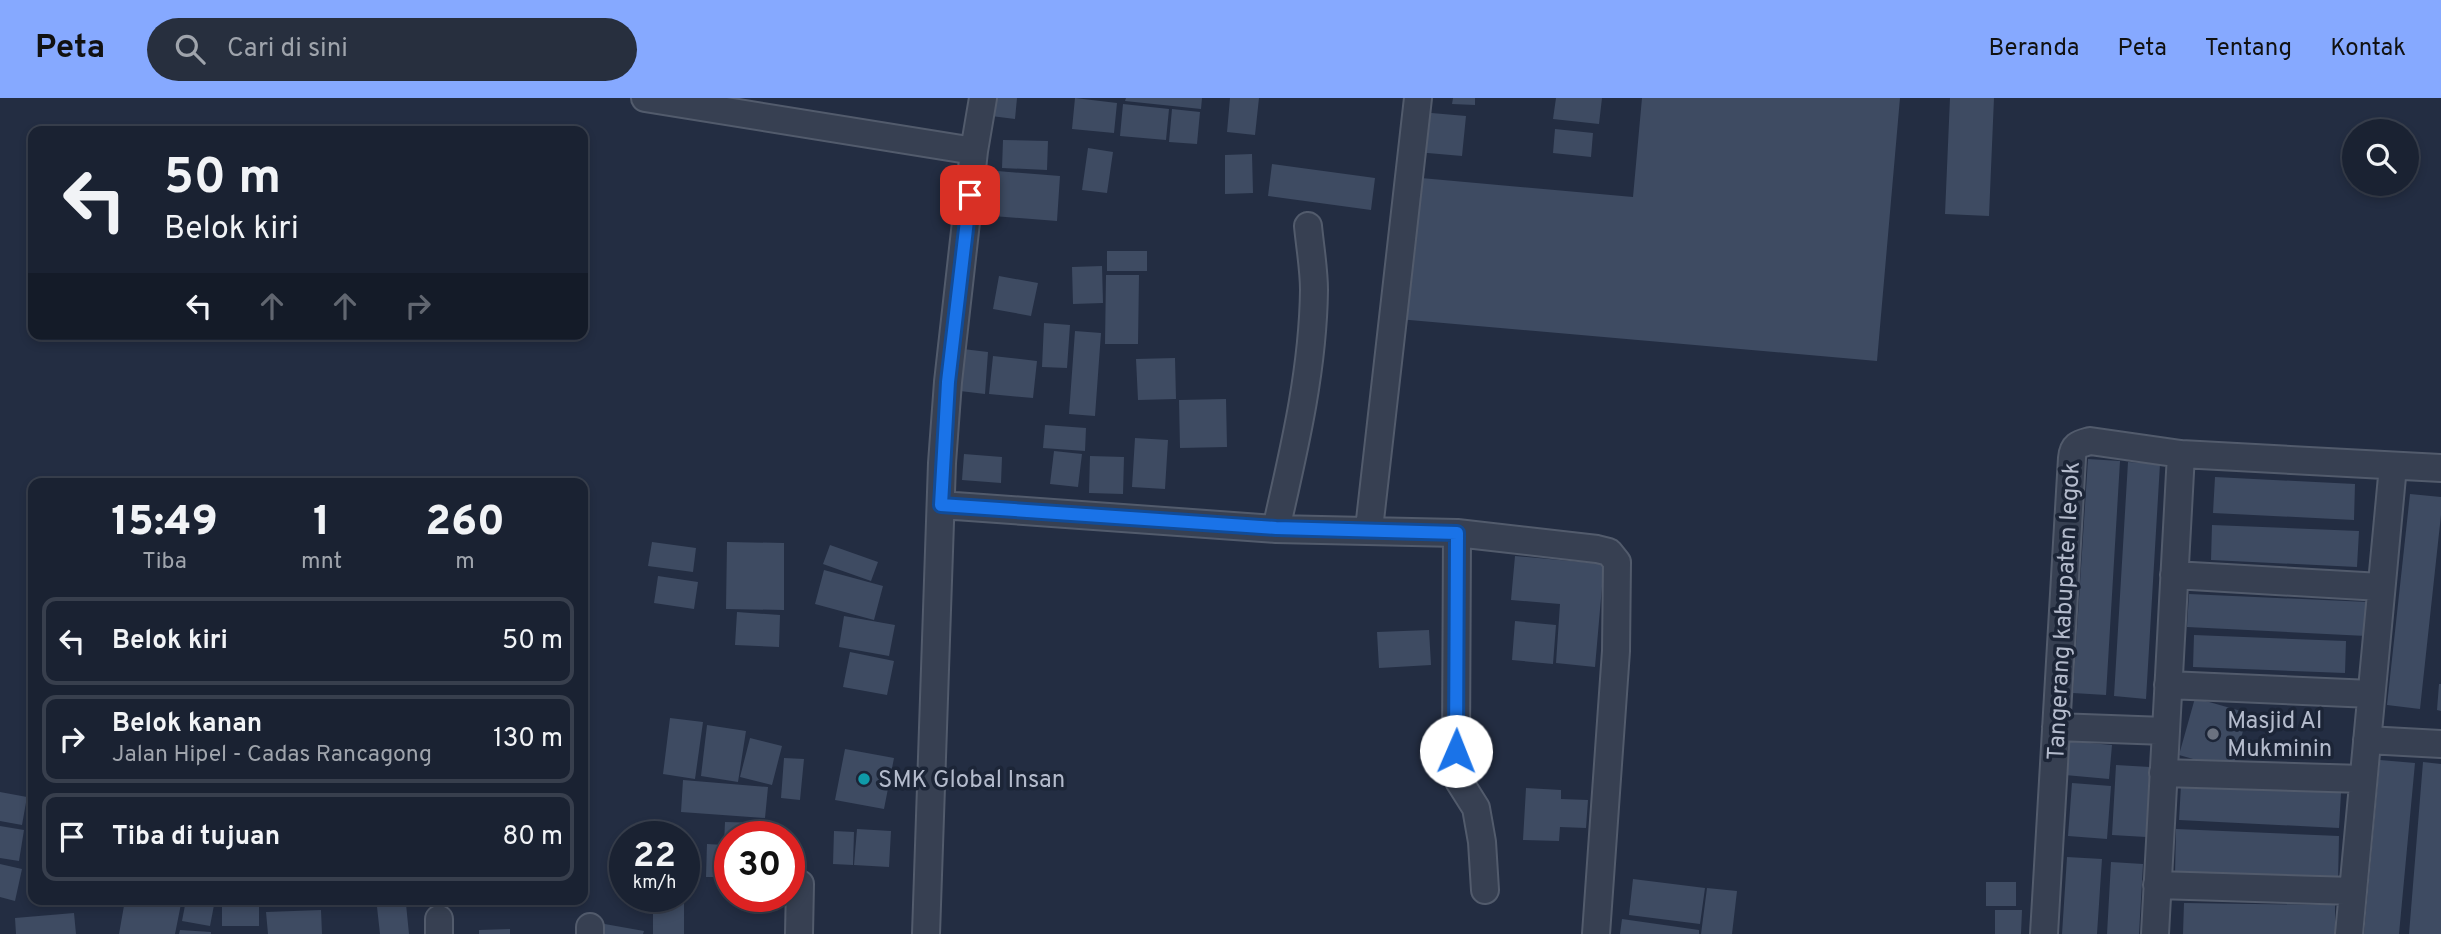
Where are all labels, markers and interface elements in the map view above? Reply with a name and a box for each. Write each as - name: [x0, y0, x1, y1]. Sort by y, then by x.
- search box: [147, 18, 637, 81]
- text: Peta: [35, 28, 105, 70]
- icon: search: [171, 30, 209, 68]
- text: Cari di sini: [227, 33, 348, 66]
- text: Beranda: [1989, 34, 2080, 64]
- text: Peta: [2118, 34, 2167, 64]
- text: Tentang: [2205, 34, 2292, 64]
- text: Kontak: [2330, 34, 2406, 64]
- map controls: [2342, 119, 2419, 196]
- button: search: [2342, 119, 2419, 196]
- text: 50 m: [164, 149, 281, 211]
- icon: left: [49, 154, 140, 245]
- pin: [940, 165, 1000, 225]
- icon: arrive: [951, 176, 989, 214]
- text: Belok kiri: [164, 210, 299, 250]
- icon: left: [180, 287, 218, 325]
- icon: ahead: [253, 287, 291, 325]
- icon: ahead: [326, 287, 364, 325]
- icon: right: [399, 287, 437, 325]
- street label: Tangerang kabupaten legok: [2042, 461, 2088, 761]
- text: 15:49: [111, 497, 218, 550]
- text: 1: [313, 497, 330, 550]
- text: 260: [425, 497, 505, 550]
- text: Tiba: [142, 548, 187, 577]
- text: mnt: [301, 548, 342, 577]
- text: m: [455, 548, 475, 577]
- icon: left: [53, 622, 91, 660]
- text: Belok kiri: [112, 625, 228, 658]
- text: 50 m: [502, 625, 563, 658]
- place label: Masjid Al Mukminin: [2227, 707, 2332, 765]
- text: Belok kanan: [112, 708, 262, 741]
- position arrow: [1419, 714, 1493, 788]
- icon: right: [53, 720, 91, 758]
- text: 130 m: [493, 723, 563, 756]
- marker: Masjid Al Mukminin: [2205, 726, 2221, 742]
- text: Jalan Hipel - Cadas Rancagong: [112, 741, 432, 770]
- place label: SMK Global Insan: [878, 766, 1065, 796]
- marker: SMK Global Insan: [856, 771, 872, 787]
- icon: arrive: [53, 818, 91, 856]
- text: Tiba di tujuan: [112, 821, 280, 854]
- text: 80 m: [503, 821, 563, 854]
- speed limit sign: 30: [714, 821, 805, 912]
- text: 22: [633, 835, 676, 879]
- text: km/h: [633, 872, 676, 895]

